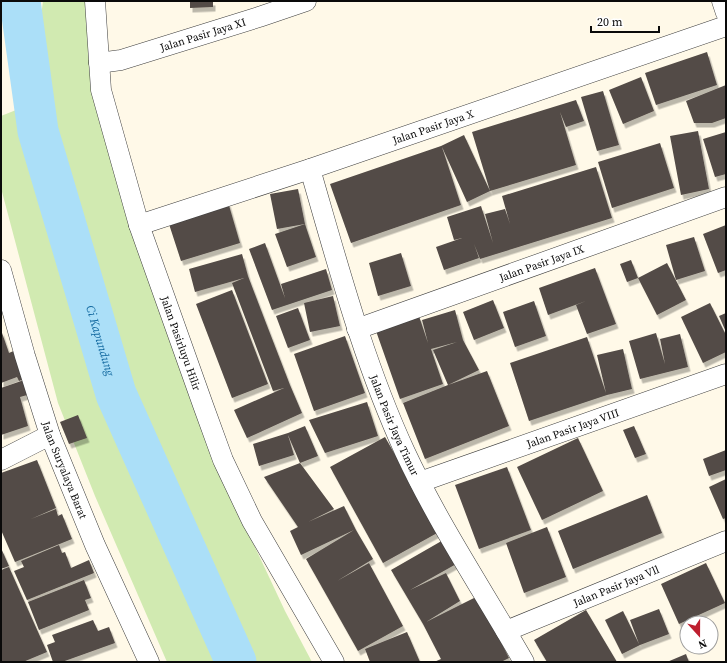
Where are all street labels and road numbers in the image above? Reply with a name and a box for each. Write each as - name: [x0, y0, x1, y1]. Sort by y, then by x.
- street label: Jalan Pasir Jaya XI: [157, 14, 248, 55]
- street label: Jalan Pasir Jaya X: [389, 106, 476, 148]
- street label: Jalan Pasir Jaya IX: [496, 241, 587, 285]
- street label: Jalan Pasirluyu Hilir: [157, 293, 205, 393]
- street label: Jalan Pasir Jaya Timur: [366, 372, 423, 479]
- street label: Jalan Pasir Jaya VIII: [524, 405, 621, 452]
- street label: Jalan Suryalaya Barat: [38, 418, 91, 521]
- street label: Jalan Pasir Jaya Vll: [570, 562, 661, 611]

